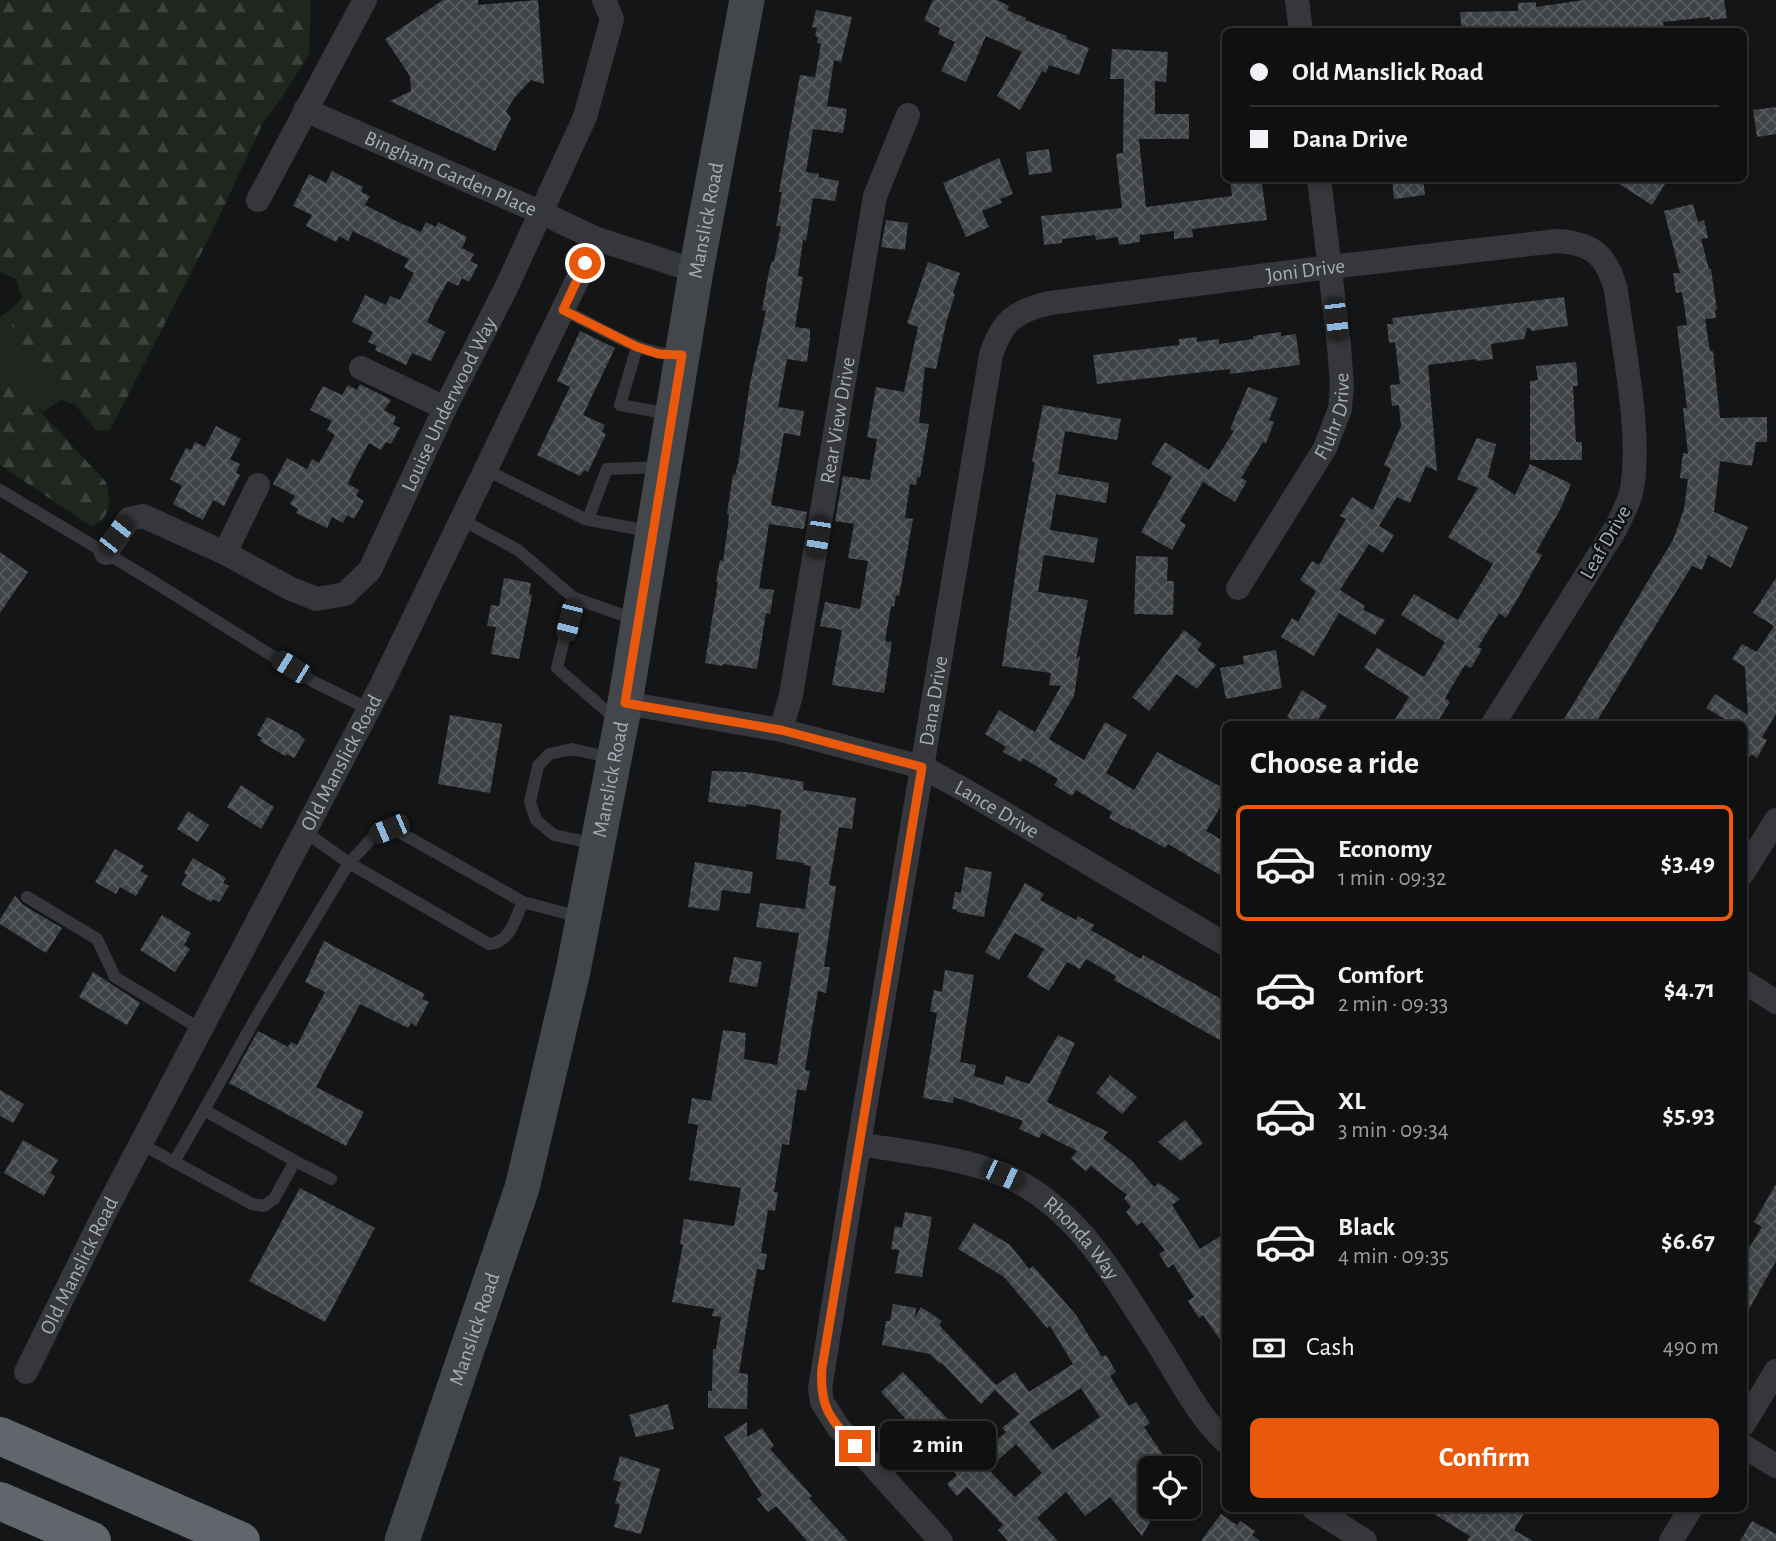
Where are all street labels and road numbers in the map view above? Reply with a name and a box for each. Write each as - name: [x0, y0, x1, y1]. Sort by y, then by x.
- street label: Bingham Garden Place: [361, 127, 540, 220]
- street label: Manslick Road: [685, 161, 727, 280]
- street label: Joni Drive: [1265, 255, 1346, 286]
- street label: Louise Underwood Way: [398, 314, 501, 495]
- street label: Rear View Drive: [817, 355, 859, 485]
- street label: Fluhr Drive: [1310, 372, 1353, 464]
- street label: Leaf Drive: [1576, 502, 1635, 583]
- street label: Dana Drive: [916, 654, 952, 747]
- street label: Old Manslick Road: [297, 691, 386, 834]
- street label: Manslick Road: [589, 720, 632, 839]
- street label: Lance Drive: [951, 777, 1042, 842]
- street label: Rhonda Way: [1040, 1192, 1123, 1284]
- street label: Old Manslick Road: [36, 1193, 122, 1338]
- street label: Manslick Road: [446, 1270, 503, 1388]

